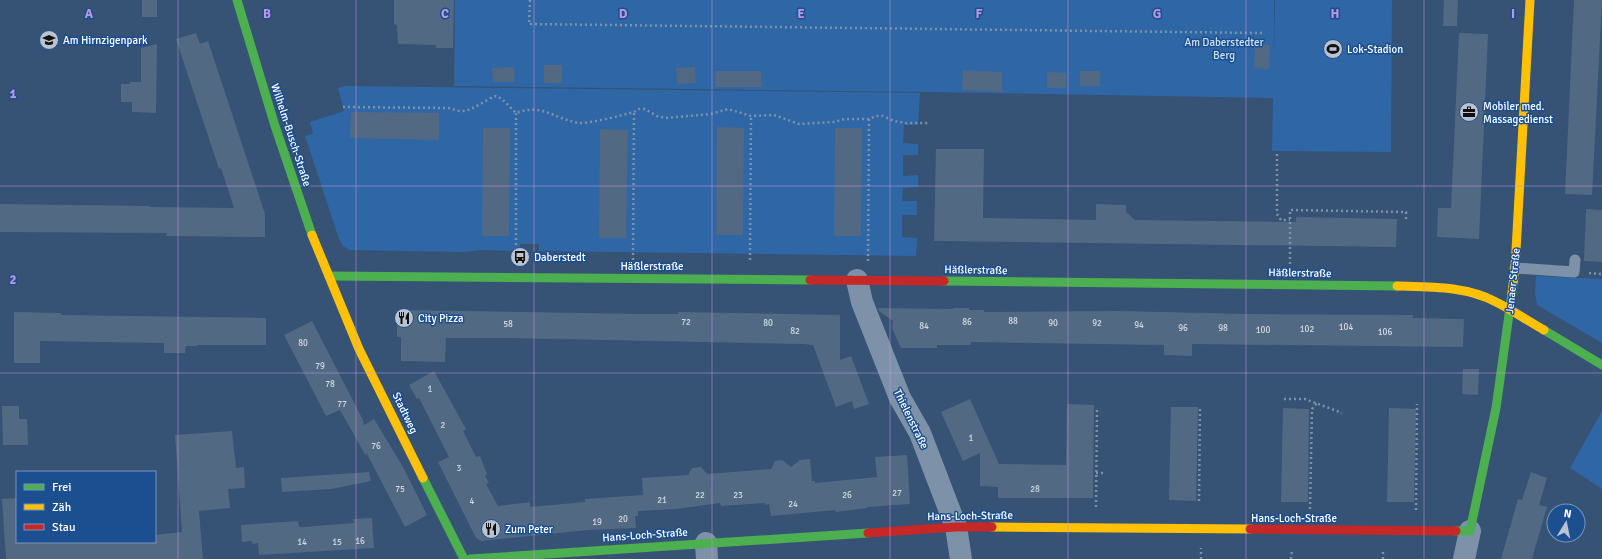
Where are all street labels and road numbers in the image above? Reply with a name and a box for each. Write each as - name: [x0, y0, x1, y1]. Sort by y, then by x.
- street label: Wilhelm-Busch-Straße: [268, 82, 314, 188]
- street label: Jenaer Straße: [1503, 248, 1523, 314]
- street label: Häßlerstraße: [620, 260, 684, 273]
- street label: Häßlerstraße: [944, 263, 1008, 277]
- street label: Häßlerstraße: [1268, 266, 1332, 280]
- street label: Thielenstraße: [891, 387, 931, 451]
- street label: Stadtweg: [389, 390, 421, 436]
- street label: Hans-Loch-Straße: [927, 509, 1013, 523]
- street label: Hans-Loch-Straße: [1251, 512, 1337, 525]
- street label: Hans-Loch-Straße: [602, 526, 688, 544]

